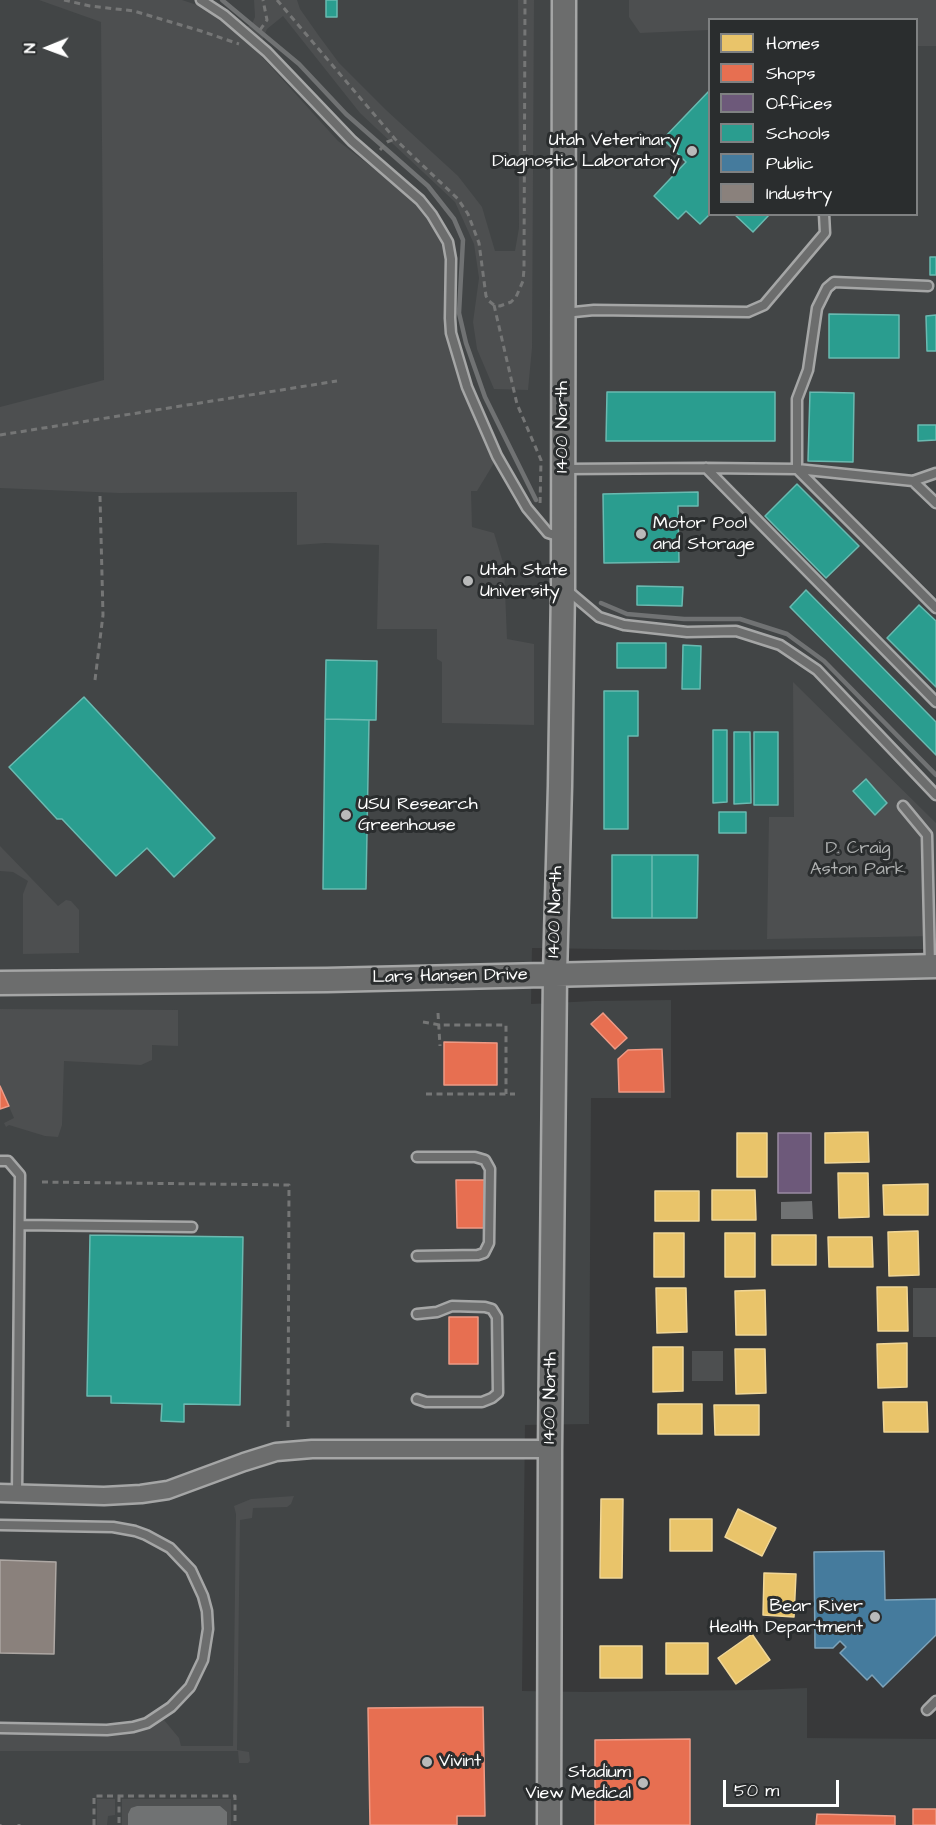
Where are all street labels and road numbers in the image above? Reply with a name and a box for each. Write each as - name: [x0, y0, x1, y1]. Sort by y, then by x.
- street label: 1400 North: [552, 381, 574, 473]
- street label: 1400 North: [544, 866, 568, 958]
- street label: Lars Hansen Drive: [372, 965, 528, 989]
- street label: 1400 North: [539, 1352, 563, 1444]

